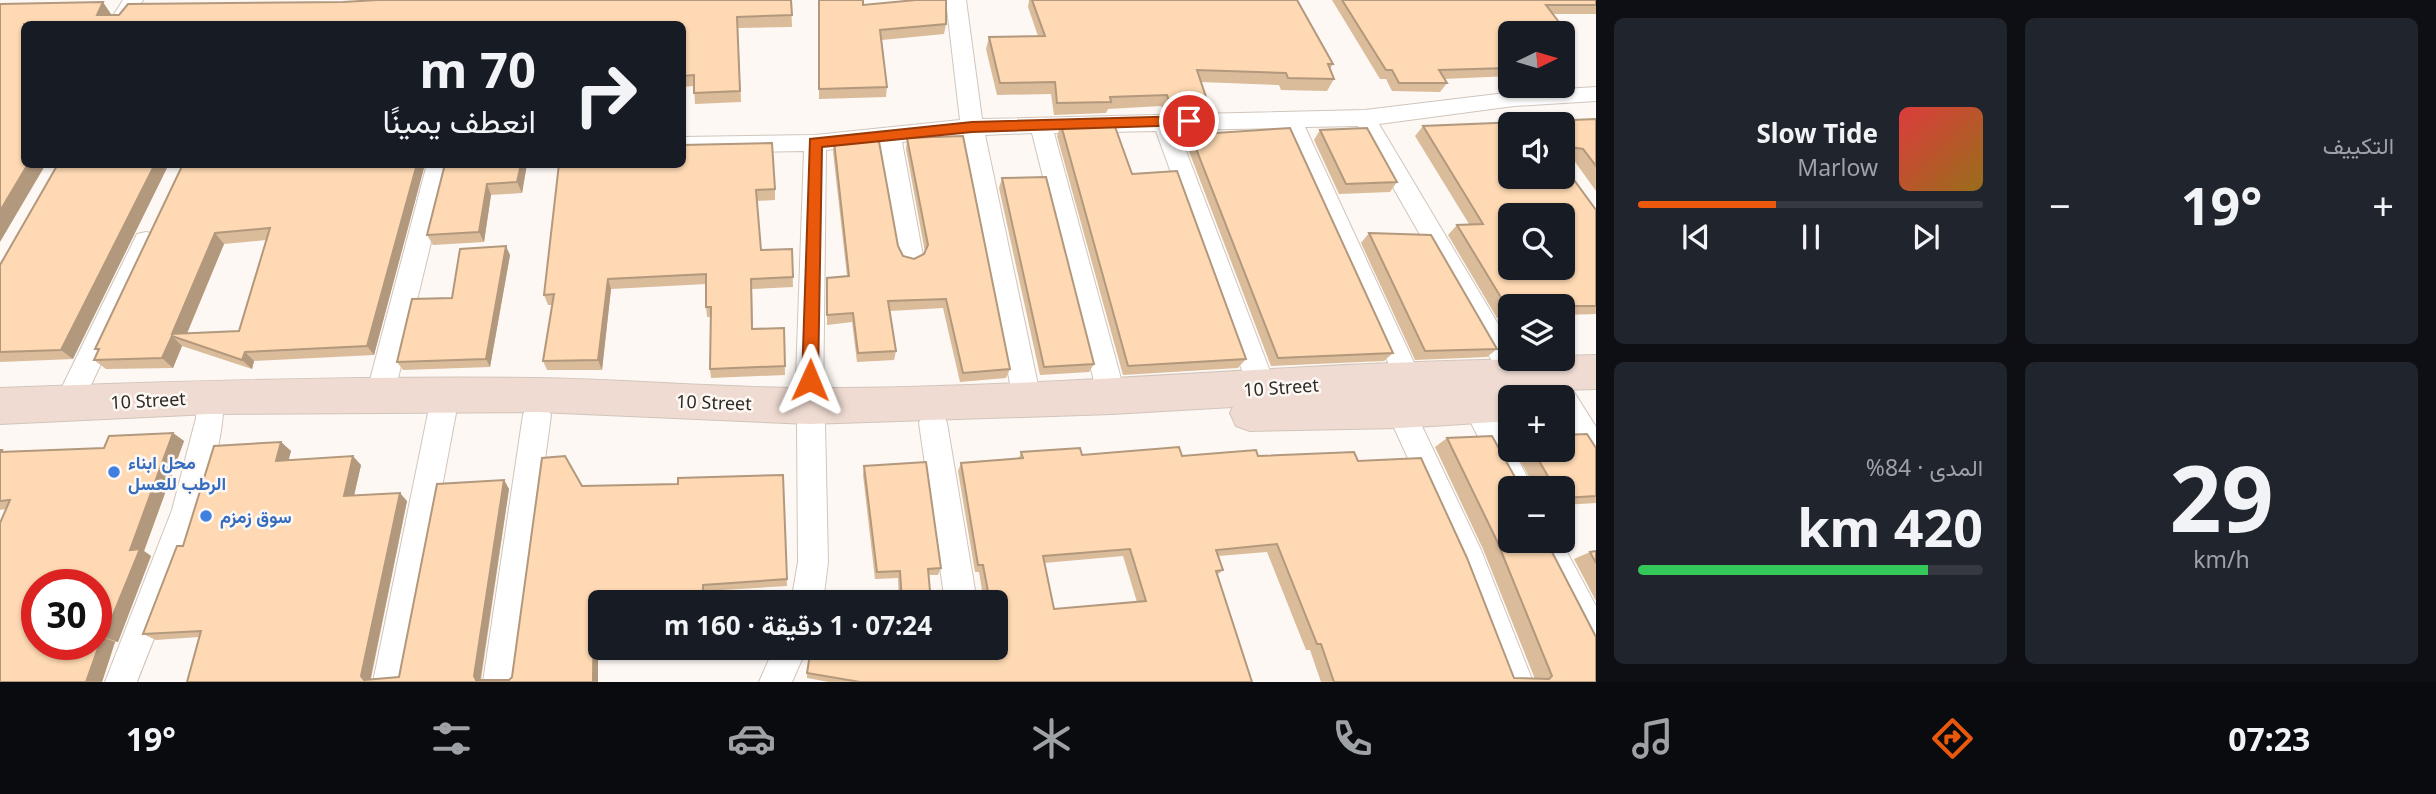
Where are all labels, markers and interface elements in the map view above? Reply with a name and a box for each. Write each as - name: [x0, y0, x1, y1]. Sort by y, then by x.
- north arrow: [1498, 21, 1575, 98]
- map controls: [1498, 21, 1575, 553]
- text: 70 m: [419, 36, 536, 102]
- icon: right: [560, 49, 651, 140]
- pin: [1159, 91, 1219, 151]
- text: انعطف يمينًا: [382, 99, 536, 142]
- icon: arrive: [1170, 102, 1208, 140]
- button: sound: [1498, 112, 1575, 189]
- text: Slow Tide: [1756, 115, 1878, 151]
- text: التكييف: [2323, 129, 2394, 161]
- text: Marlow: [1797, 151, 1878, 183]
- text: 19°: [2181, 169, 2262, 240]
- text: −: [2049, 179, 2071, 231]
- text: +: [2372, 179, 2394, 231]
- button: search: [1498, 203, 1575, 280]
- icon: previous: [1677, 218, 1715, 256]
- icon: pause: [1792, 218, 1830, 256]
- icon: next: [1907, 218, 1945, 256]
- button: layers: [1498, 294, 1575, 371]
- position arrow: [773, 343, 847, 417]
- street label: 10 Street: [1242, 372, 1320, 402]
- button: +: [1498, 385, 1575, 462]
- street label: 10 Street: [110, 386, 187, 414]
- street label: 10 Street: [676, 389, 753, 415]
- text: 29: [2169, 435, 2274, 559]
- place label: محل ابناء الرطب للعسل: [128, 450, 226, 495]
- text: المدى · 84%: [1866, 451, 1983, 483]
- marker: محل ابناء الرطب للعسل: [106, 464, 122, 480]
- button: −: [1498, 476, 1575, 553]
- text: 420 km: [1797, 491, 1983, 562]
- place label: سوق زمزم: [220, 504, 292, 529]
- marker: سوق زمزم: [198, 508, 214, 524]
- text: km/h: [2193, 543, 2250, 575]
- speed limit sign: 30: [21, 569, 112, 660]
- text: 07:24 · 1 دقيقة · 160 m: [664, 607, 932, 643]
- icon: filters: [427, 714, 476, 763]
- icon: car: [727, 714, 776, 763]
- icon: climate: [1027, 714, 1076, 763]
- icon: phone: [1328, 714, 1377, 763]
- icon: music: [1628, 714, 1677, 763]
- icon: directions: [1928, 714, 1977, 763]
- text: 19°: [126, 717, 176, 760]
- text: 07:23: [2228, 717, 2310, 760]

